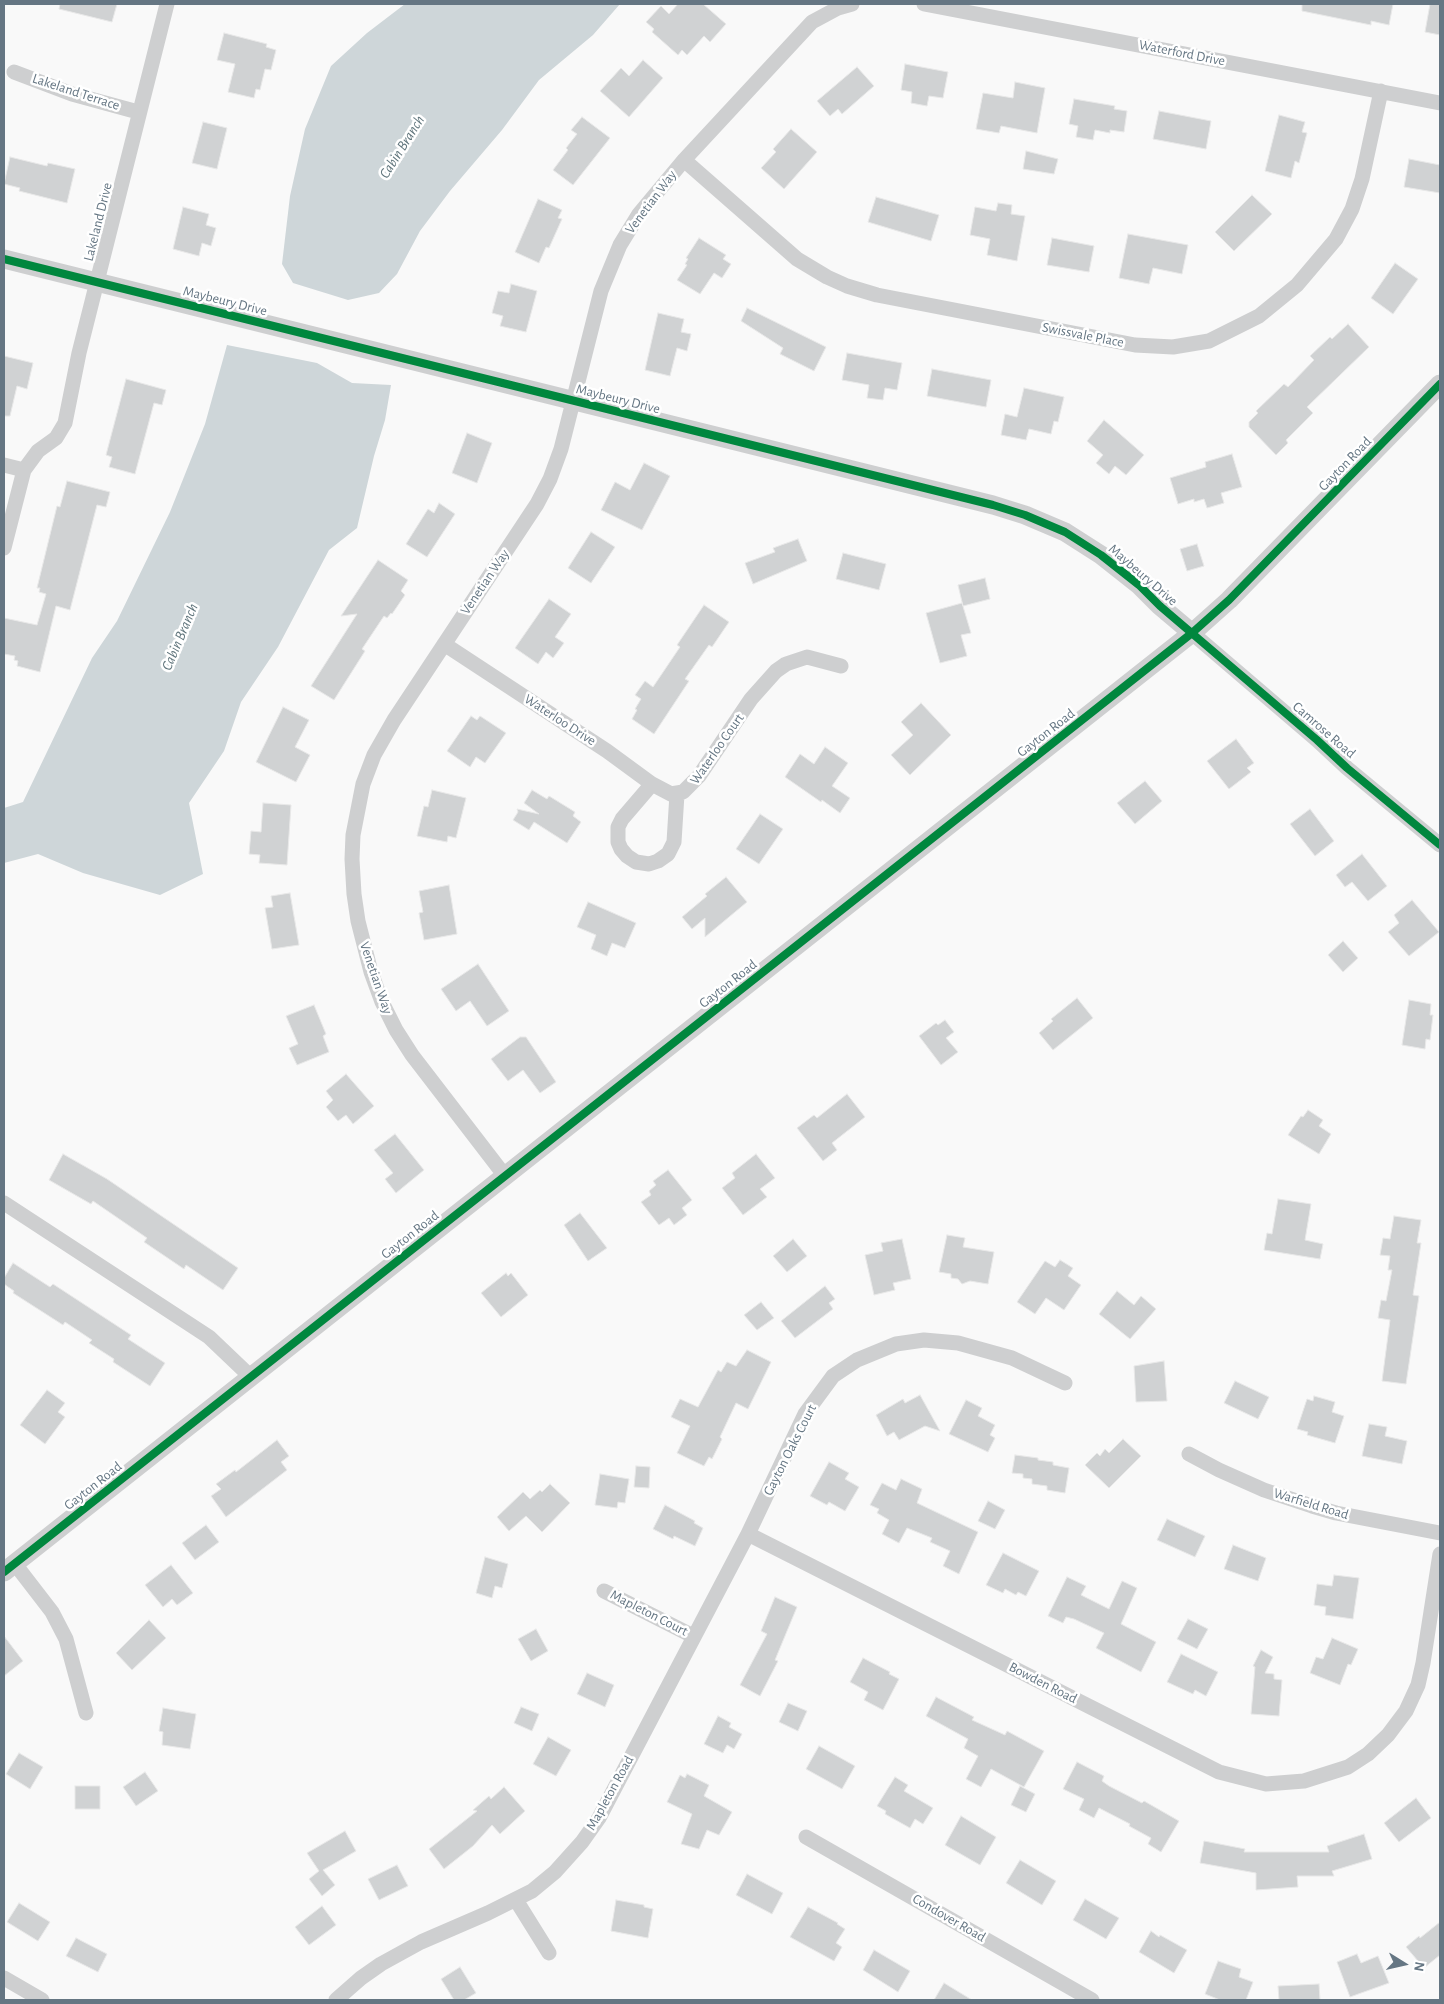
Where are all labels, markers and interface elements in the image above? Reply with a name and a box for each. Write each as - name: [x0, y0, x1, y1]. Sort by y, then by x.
- street label: Waterford Drive: [1138, 36, 1226, 70]
- street label: Lakeland Terrace: [30, 70, 122, 114]
- water label: Cabin Branch: [376, 112, 428, 182]
- street label: Venetian Way: [622, 167, 680, 237]
- street label: Lakeland Drive: [80, 181, 116, 263]
- street label: Maybeury Drive: [181, 282, 269, 320]
- street label: Swissvale Place: [1041, 319, 1125, 351]
- street label: Maybeury Drive: [574, 380, 662, 418]
- street label: Gayton Road: [1315, 433, 1375, 495]
- street label: Maybeury Drive: [1105, 540, 1181, 610]
- street label: Venetian Way: [457, 546, 513, 618]
- water label: Cabin Branch: [158, 601, 202, 673]
- street label: Waterloo Drive: [521, 691, 599, 749]
- street label: Camrose Road: [1289, 698, 1359, 762]
- street label: Gayton Road: [1014, 705, 1078, 761]
- street label: Waterloo Court: [686, 710, 748, 788]
- street label: Venetian Way: [356, 940, 396, 1016]
- street label: Gayton Road: [696, 956, 760, 1012]
- street label: Gayton Road: [378, 1207, 442, 1263]
- street label: Gayton Oaks Court: [760, 1402, 820, 1498]
- street label: Gayton Road: [61, 1458, 125, 1514]
- street label: Warfield Road: [1271, 1485, 1351, 1523]
- street label: Mapleton Court: [607, 1586, 691, 1640]
- street label: Bowden Road: [1006, 1659, 1080, 1707]
- street label: Mapleton Road: [583, 1753, 637, 1833]
- street label: Condover Road: [909, 1890, 989, 1946]
- north arrow: [1379, 1939, 1429, 1989]
- text: N: [1411, 1961, 1427, 1973]

